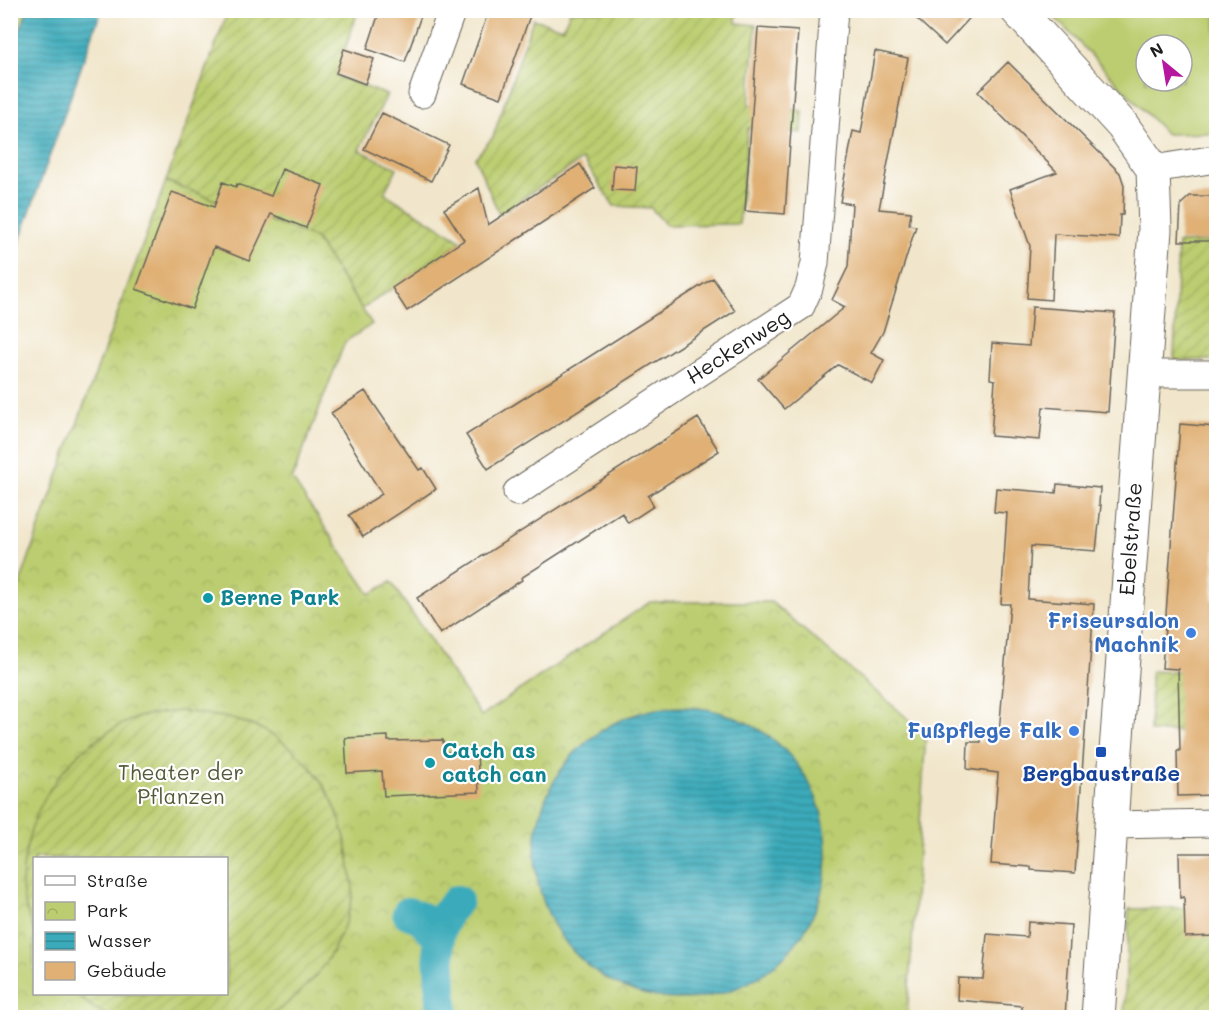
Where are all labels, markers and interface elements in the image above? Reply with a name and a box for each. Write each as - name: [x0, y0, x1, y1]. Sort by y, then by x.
- north arrow: [1134, 33, 1194, 93]
- text: N: [1146, 37, 1167, 62]
- street label: Heckenweg: [681, 302, 794, 389]
- street label: Ebelstraße: [1112, 482, 1147, 596]
- place label: Berne Park: [220, 583, 339, 610]
- marker: Berne Park: [201, 591, 215, 605]
- place label: Friseursalon Machnik: [1047, 606, 1179, 657]
- marker: Friseursalon Machnik: [1184, 626, 1198, 640]
- place label: Fußpflege Falk: [907, 716, 1062, 743]
- marker: Fußpflege Falk: [1067, 724, 1081, 738]
- place label: Catch as catch can: [442, 736, 547, 787]
- marker: Bergbaustraße: [1094, 745, 1108, 759]
- marker: Catch as catch can: [423, 756, 437, 770]
- park label: Theater der Pflanzen: [118, 758, 244, 809]
- place label: Bergbaustraße: [1022, 759, 1180, 786]
- legend: [33, 857, 228, 995]
- text: Straße: [87, 868, 148, 892]
- text: Park: [87, 898, 128, 922]
- text: Wasser: [87, 928, 152, 952]
- text: Gebäude: [87, 958, 167, 982]

